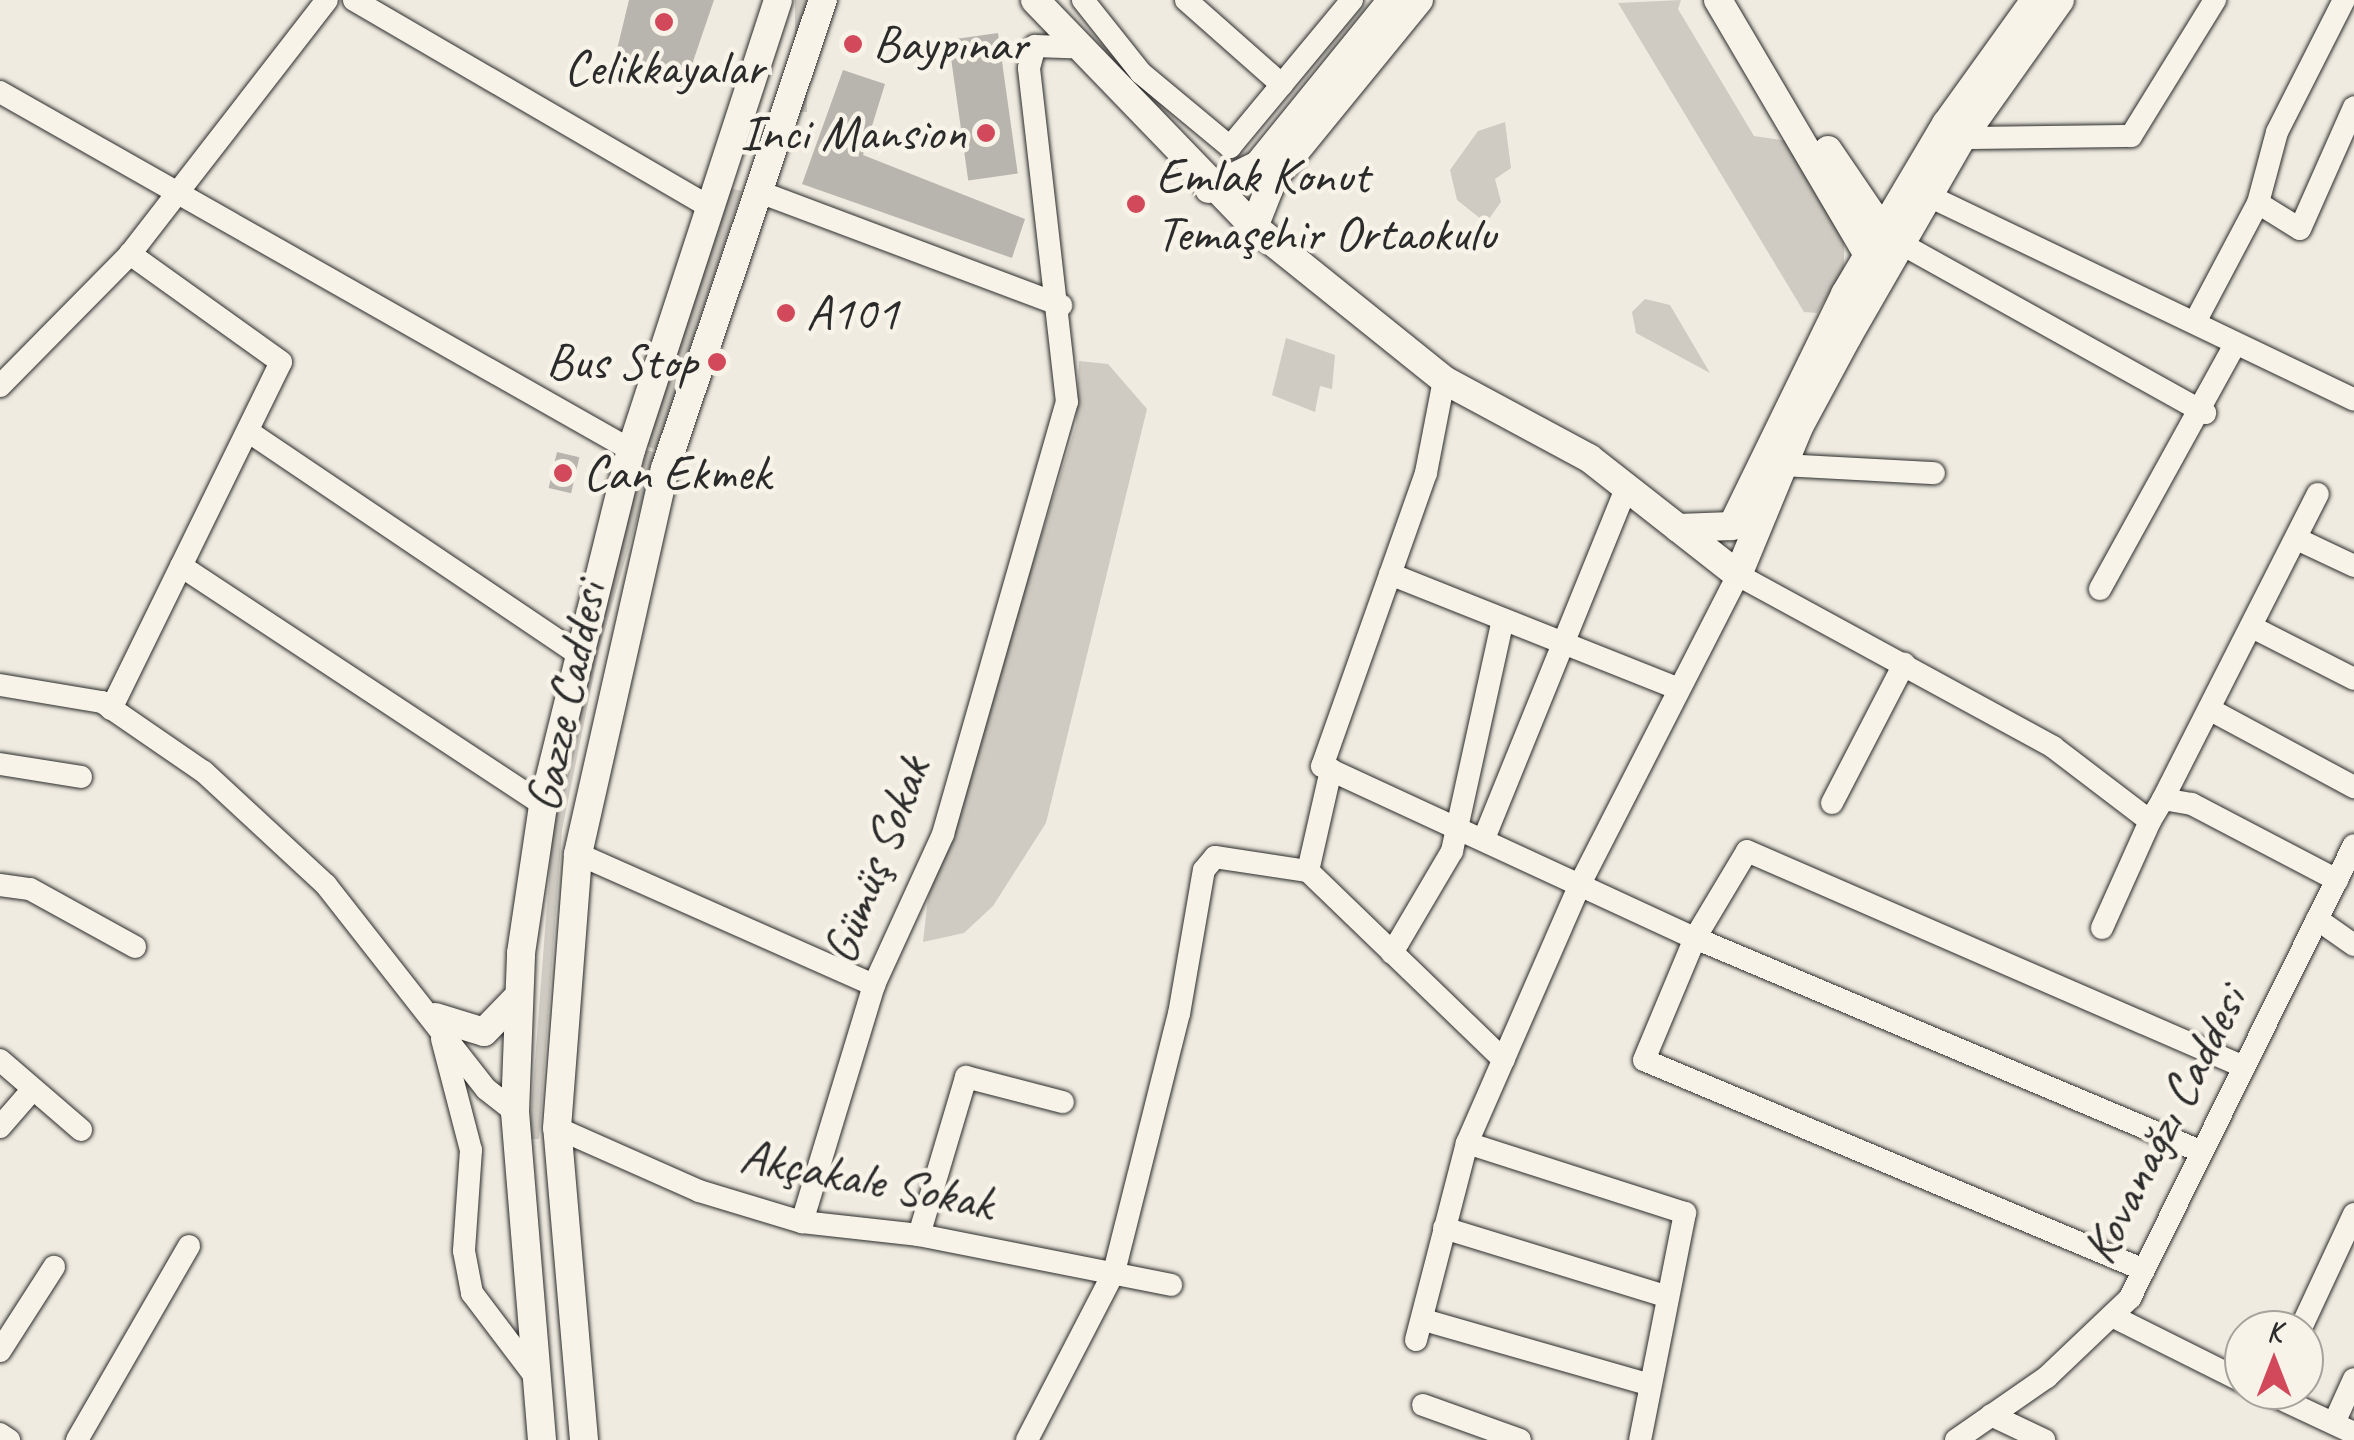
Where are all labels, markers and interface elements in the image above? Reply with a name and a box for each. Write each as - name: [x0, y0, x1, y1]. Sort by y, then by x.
- marker: Celikkayalar: [653, 11, 675, 33]
- place label: Baypınar: [873, 14, 1027, 74]
- marker: Baypınar: [842, 33, 864, 55]
- place label: Celikkayalar: [564, 38, 764, 98]
- place label: Inci Mansion: [738, 103, 966, 163]
- marker: Inci Mansion: [975, 122, 997, 144]
- place label: Emlak Konut Temaşehir Ortaokulu: [1156, 145, 1497, 262]
- marker: Emlak Konut Temaşehir Ortaokulu: [1125, 193, 1147, 215]
- place label: A101: [806, 283, 899, 343]
- marker: A101: [775, 302, 797, 324]
- place label: Bus Stop: [545, 332, 697, 392]
- marker: Bus Stop: [706, 351, 728, 373]
- place label: Can Ekmek: [583, 443, 773, 503]
- marker: Can Ekmek: [552, 462, 574, 484]
- street label: Gazze Caddesi: [512, 577, 620, 817]
- street label: Gümüş Sokak: [809, 748, 943, 972]
- street label: Kovanağzı Caddesi: [2069, 977, 2259, 1273]
- street label: Akçakale Sokak: [736, 1125, 998, 1233]
- north arrow: [2224, 1310, 2324, 1410]
- text: K: [2267, 1314, 2281, 1349]

